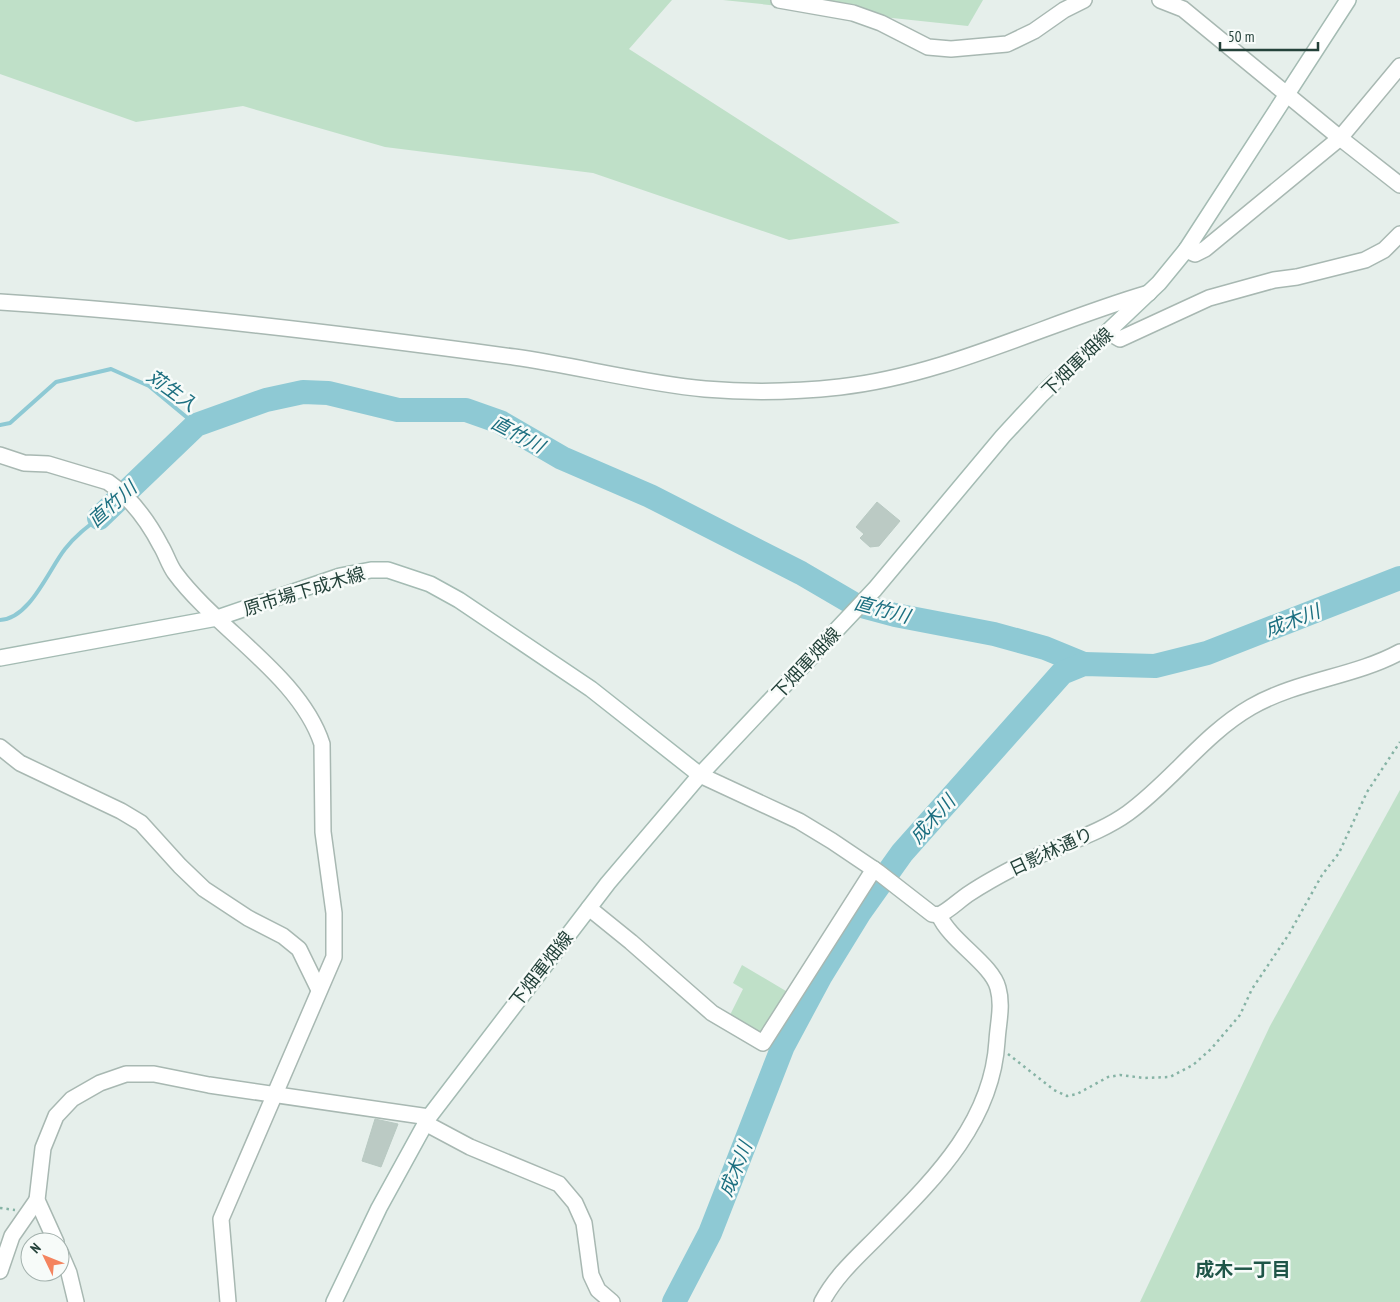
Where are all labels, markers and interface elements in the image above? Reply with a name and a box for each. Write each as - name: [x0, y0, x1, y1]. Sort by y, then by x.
- scale bar: [1220, 20, 1318, 52]
- text: 50 m: [1228, 27, 1254, 46]
- street label: 下畑軍畑線: [1037, 322, 1117, 402]
- water label: 苅生入: [142, 364, 202, 416]
- water label: 直竹川: [487, 410, 551, 459]
- water label: 直竹川: [83, 475, 143, 532]
- street label: 原市場下成木線: [240, 562, 368, 620]
- water label: 直竹川: [851, 590, 915, 628]
- water label: 成木川: [1261, 598, 1325, 641]
- street label: 下畑軍畑線: [767, 622, 845, 704]
- water label: 成木川: [904, 788, 961, 848]
- street label: 日影林通り: [1005, 822, 1097, 880]
- street label: 下畑軍畑線: [504, 926, 578, 1012]
- water label: 成木川: [713, 1136, 758, 1200]
- north arrow: [20, 1232, 70, 1282]
- text: N: [26, 1239, 45, 1257]
- district label: 成木一丁目: [1195, 1257, 1291, 1281]

